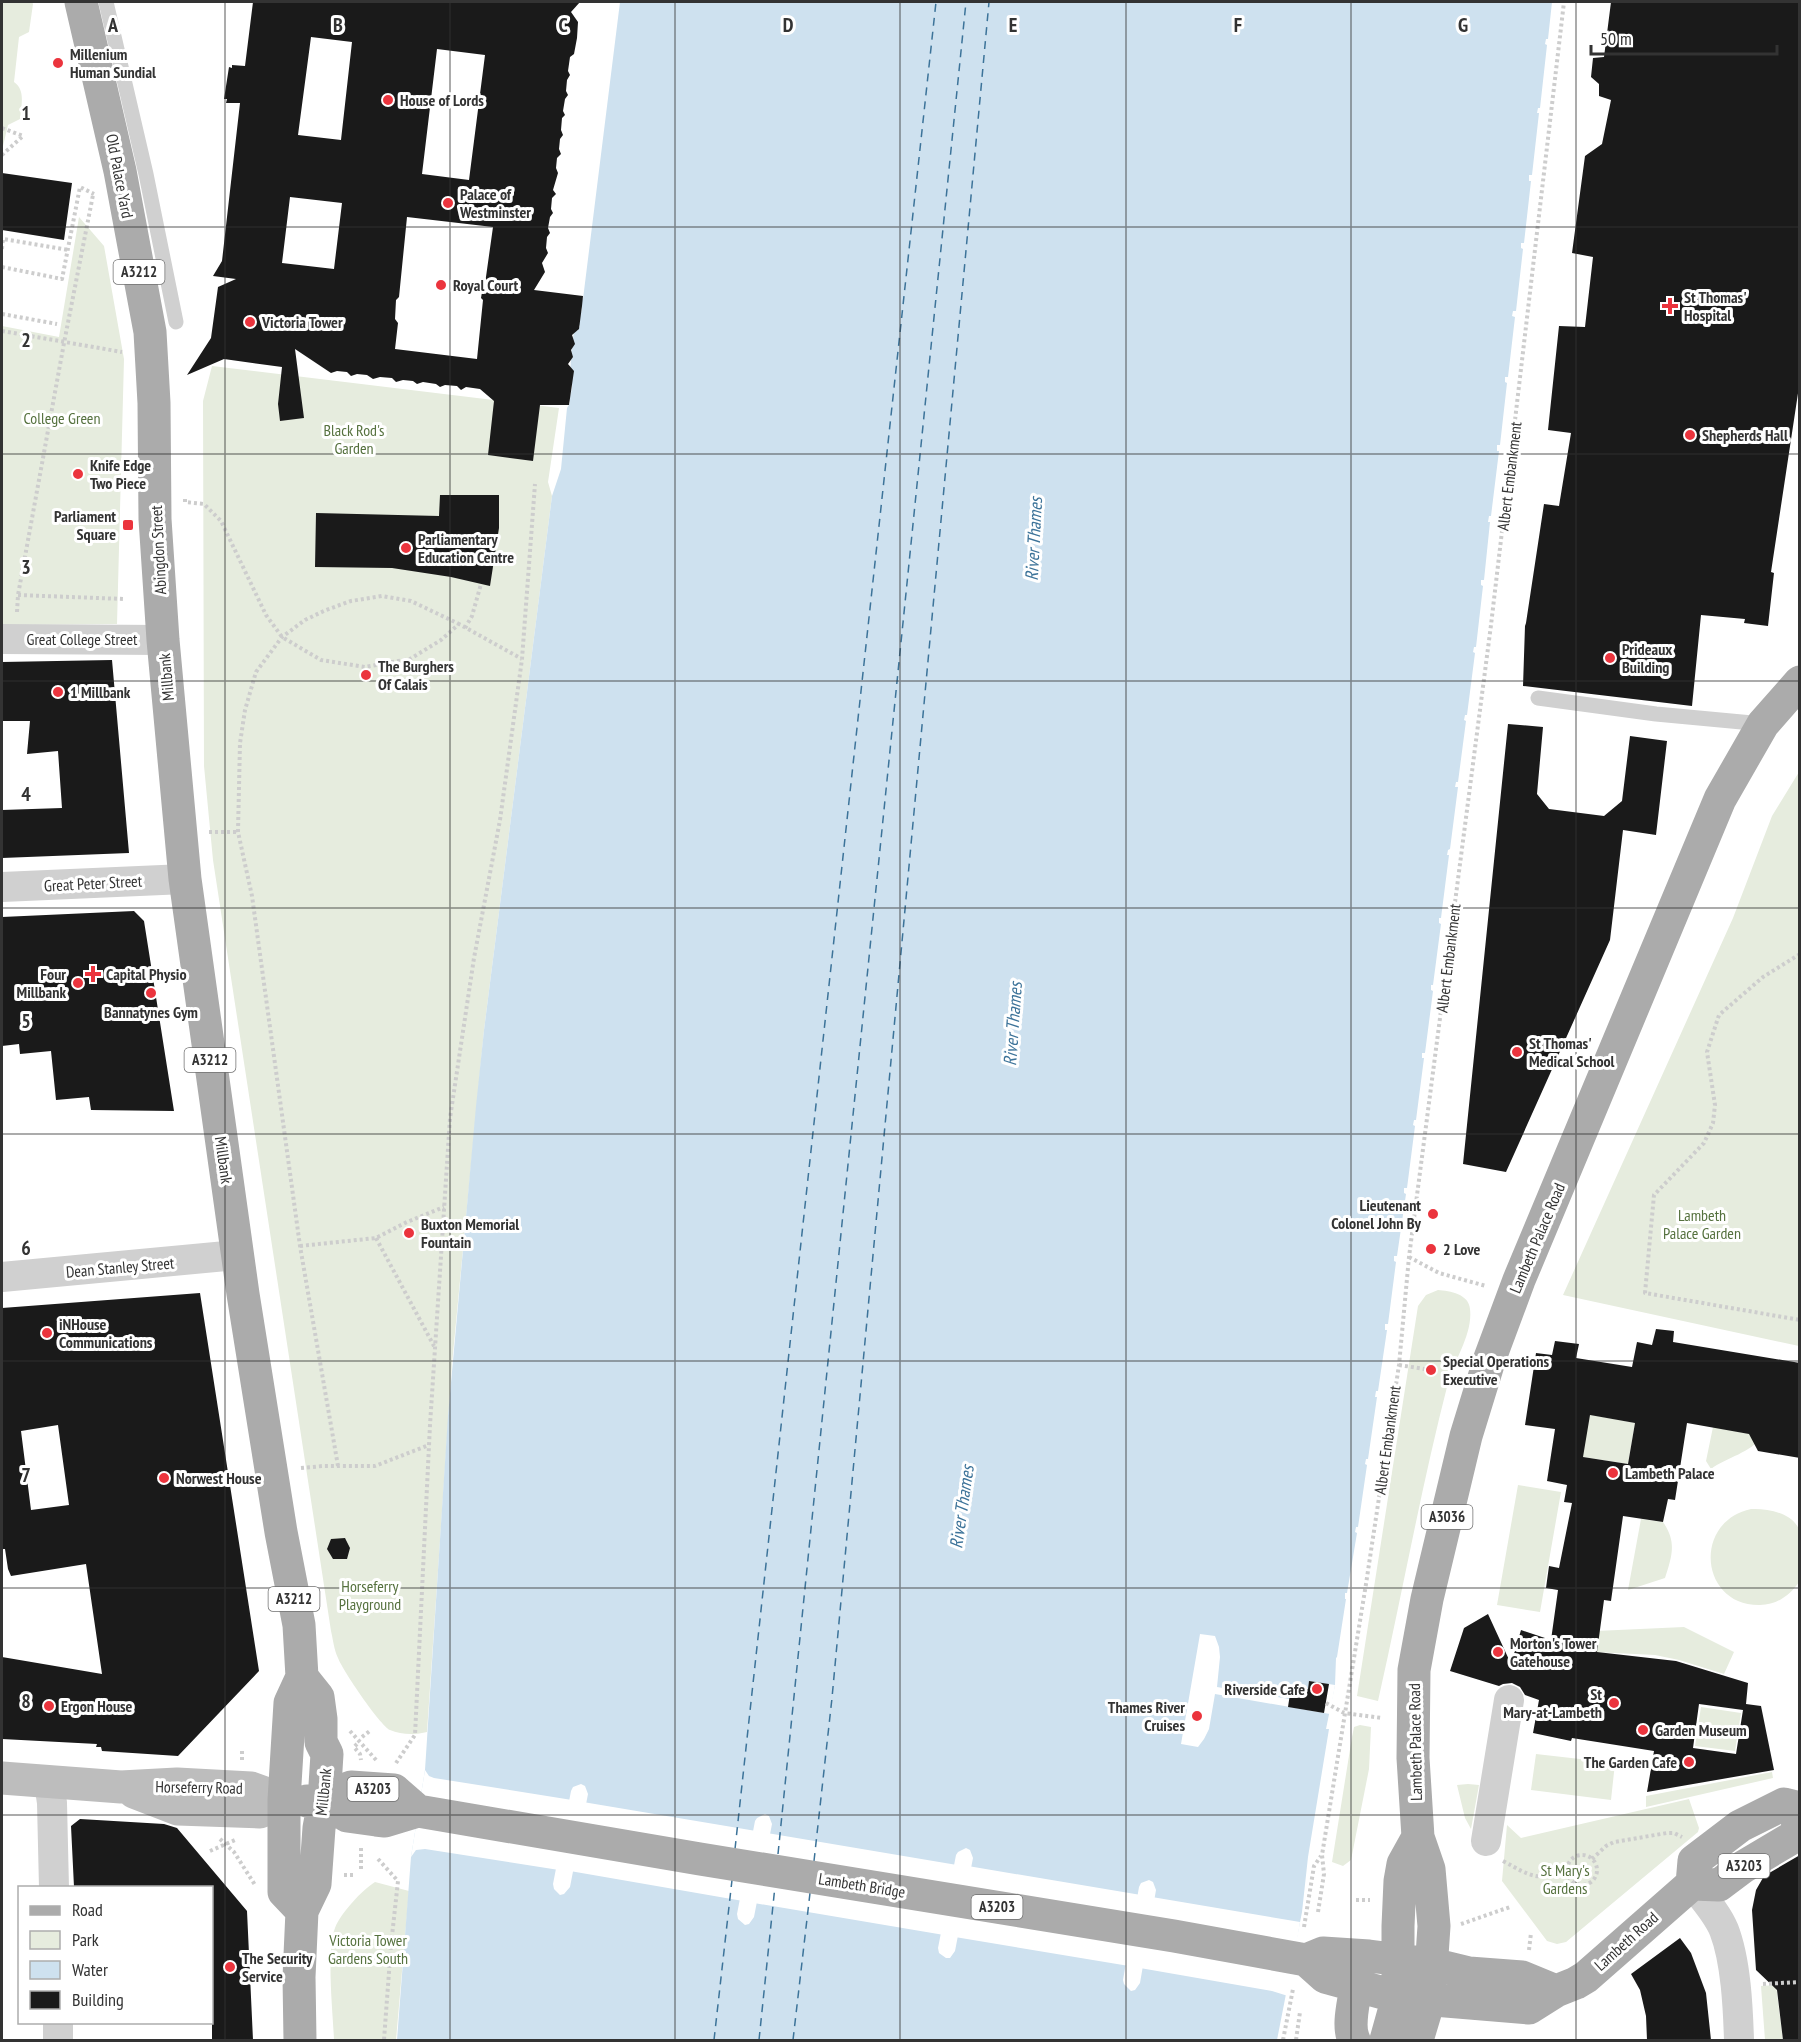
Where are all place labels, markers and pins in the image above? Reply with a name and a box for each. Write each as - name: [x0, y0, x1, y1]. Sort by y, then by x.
- place label: Millenium Human Sundial: [70, 44, 156, 82]
- marker: Millenium Human Sundial: [51, 56, 65, 70]
- place label: House of Lords: [400, 90, 484, 110]
- marker: House of Lords: [381, 93, 395, 107]
- place label: Palace of Westminster: [459, 184, 531, 222]
- marker: Palace of Westminster: [441, 196, 455, 210]
- place label: Royal Court: [453, 275, 519, 295]
- marker: Royal Court: [434, 278, 448, 292]
- place label: St Thomas' Hospital: [1684, 287, 1747, 325]
- marker: St Thomas' Hospital: [1661, 297, 1679, 315]
- place label: Victoria Tower: [261, 312, 343, 332]
- marker: Victoria Tower: [243, 315, 257, 329]
- place label: Shepherds Hall: [1702, 425, 1788, 445]
- marker: Shepherds Hall: [1683, 428, 1697, 442]
- place label: Knife Edge Two Piece: [90, 455, 151, 493]
- marker: Knife Edge Two Piece: [71, 467, 85, 481]
- place label: Parliament Square: [54, 506, 116, 544]
- marker: Parliament Square: [121, 518, 135, 532]
- place label: Parliamentary Education Centre: [418, 529, 514, 567]
- marker: Parliamentary Education Centre: [399, 541, 413, 555]
- place label: Prideaux Building: [1622, 639, 1672, 677]
- marker: Prideaux Building: [1603, 651, 1617, 665]
- place label: The Burghers Of Calais: [378, 656, 454, 694]
- marker: The Burghers Of Calais: [359, 668, 373, 682]
- place label: 1 Millbank: [70, 682, 131, 702]
- marker: 1 Millbank: [51, 685, 65, 699]
- place label: Four Millbank: [17, 964, 66, 1002]
- place label: Capital Physio: [106, 964, 187, 984]
- marker: Capital Physio: [84, 965, 102, 983]
- marker: Four Millbank: [71, 976, 85, 990]
- marker: Bannatynes Gym: [144, 986, 158, 1000]
- place label: Bannatynes Gym: [104, 1002, 198, 1022]
- place label: St Thomas' Medical School: [1529, 1033, 1615, 1071]
- marker: St Thomas' Medical School: [1510, 1045, 1524, 1059]
- place label: Lieutenant Colonel John By: [1331, 1195, 1422, 1233]
- marker: Lieutenant Colonel John By: [1426, 1207, 1440, 1221]
- place label: Buxton Memorial Fountain: [421, 1214, 519, 1252]
- marker: Buxton Memorial Fountain: [402, 1226, 416, 1240]
- place label: 2 Love: [1443, 1239, 1481, 1259]
- marker: 2 Love: [1424, 1242, 1438, 1256]
- place label: iNHouse Communications: [59, 1314, 153, 1352]
- marker: iNHouse Communications: [40, 1326, 54, 1340]
- place label: Special Operations Executive: [1443, 1351, 1550, 1389]
- marker: Special Operations Executive: [1424, 1363, 1438, 1377]
- place label: Lambeth Palace: [1625, 1463, 1715, 1483]
- marker: Lambeth Palace: [1606, 1466, 1620, 1480]
- place label: Norwest House: [176, 1468, 262, 1488]
- marker: Norwest House: [157, 1471, 171, 1485]
- place label: Morton's Tower Gatehouse: [1510, 1633, 1597, 1671]
- marker: Morton's Tower Gatehouse: [1491, 1645, 1505, 1659]
- place label: Riverside Cafe: [1224, 1679, 1305, 1699]
- marker: Riverside Cafe: [1310, 1682, 1324, 1696]
- place label: St Mary-at-Lambeth: [1503, 1684, 1602, 1722]
- place label: Ergon House: [61, 1696, 133, 1716]
- marker: St Mary-at-Lambeth: [1607, 1696, 1621, 1710]
- place label: Thames River Cruises: [1108, 1697, 1185, 1735]
- marker: Ergon House: [42, 1699, 56, 1713]
- marker: Thames River Cruises: [1190, 1709, 1204, 1723]
- place label: Garden Museum: [1655, 1720, 1747, 1740]
- marker: Garden Museum: [1636, 1723, 1650, 1737]
- place label: The Garden Cafe: [1584, 1752, 1677, 1772]
- marker: The Garden Cafe: [1682, 1755, 1696, 1769]
- place label: The Security Service: [242, 1948, 313, 1986]
- marker: The Security Service: [223, 1960, 237, 1974]

